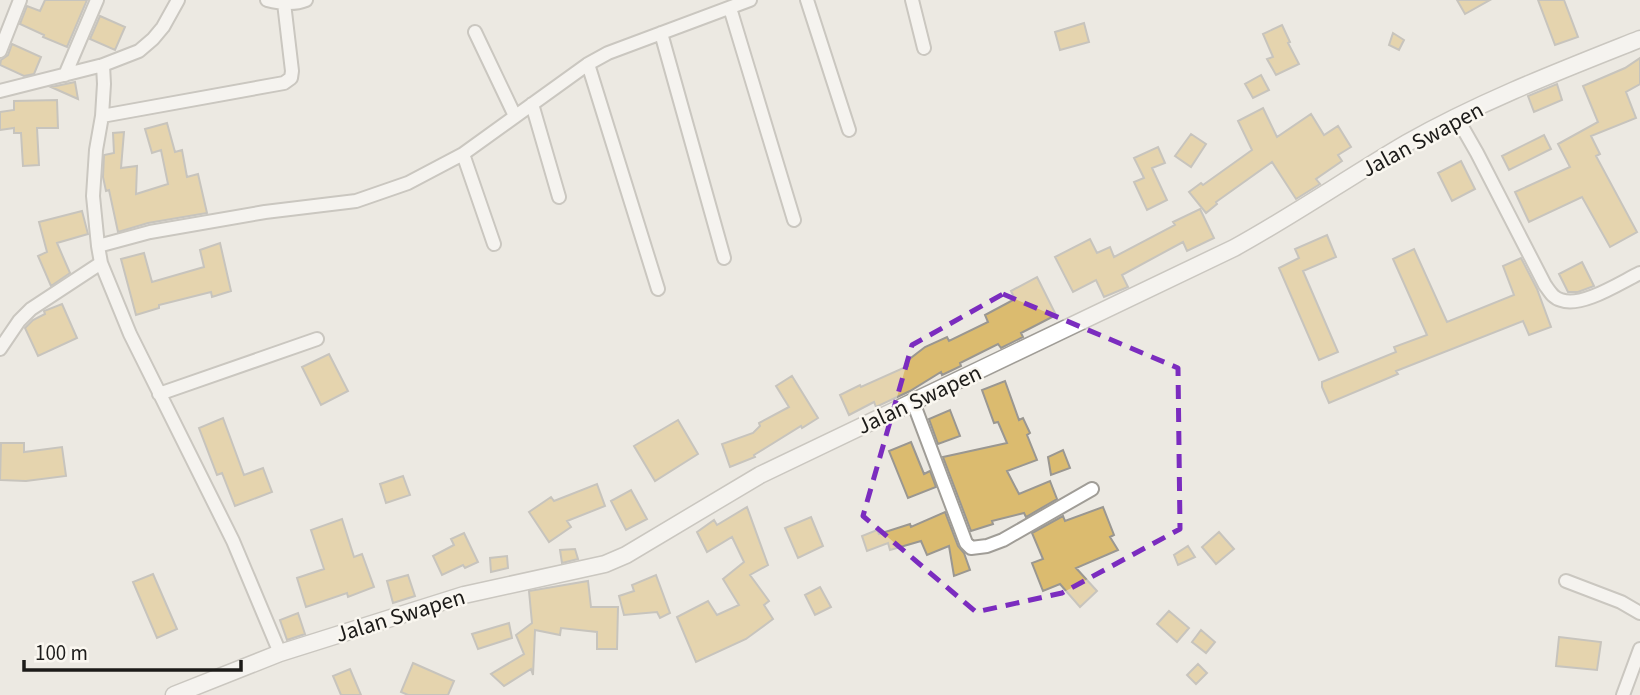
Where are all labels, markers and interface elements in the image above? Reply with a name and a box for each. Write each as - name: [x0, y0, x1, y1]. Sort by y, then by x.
- street label: Jalan Swapen: [1355, 93, 1489, 186]
- street label: Jalan Swapen: [851, 356, 987, 443]
- street label: Jalan Swapen: [331, 580, 469, 651]
- scale bar: [24, 628, 242, 672]
- text: 100 m: [35, 638, 88, 668]

